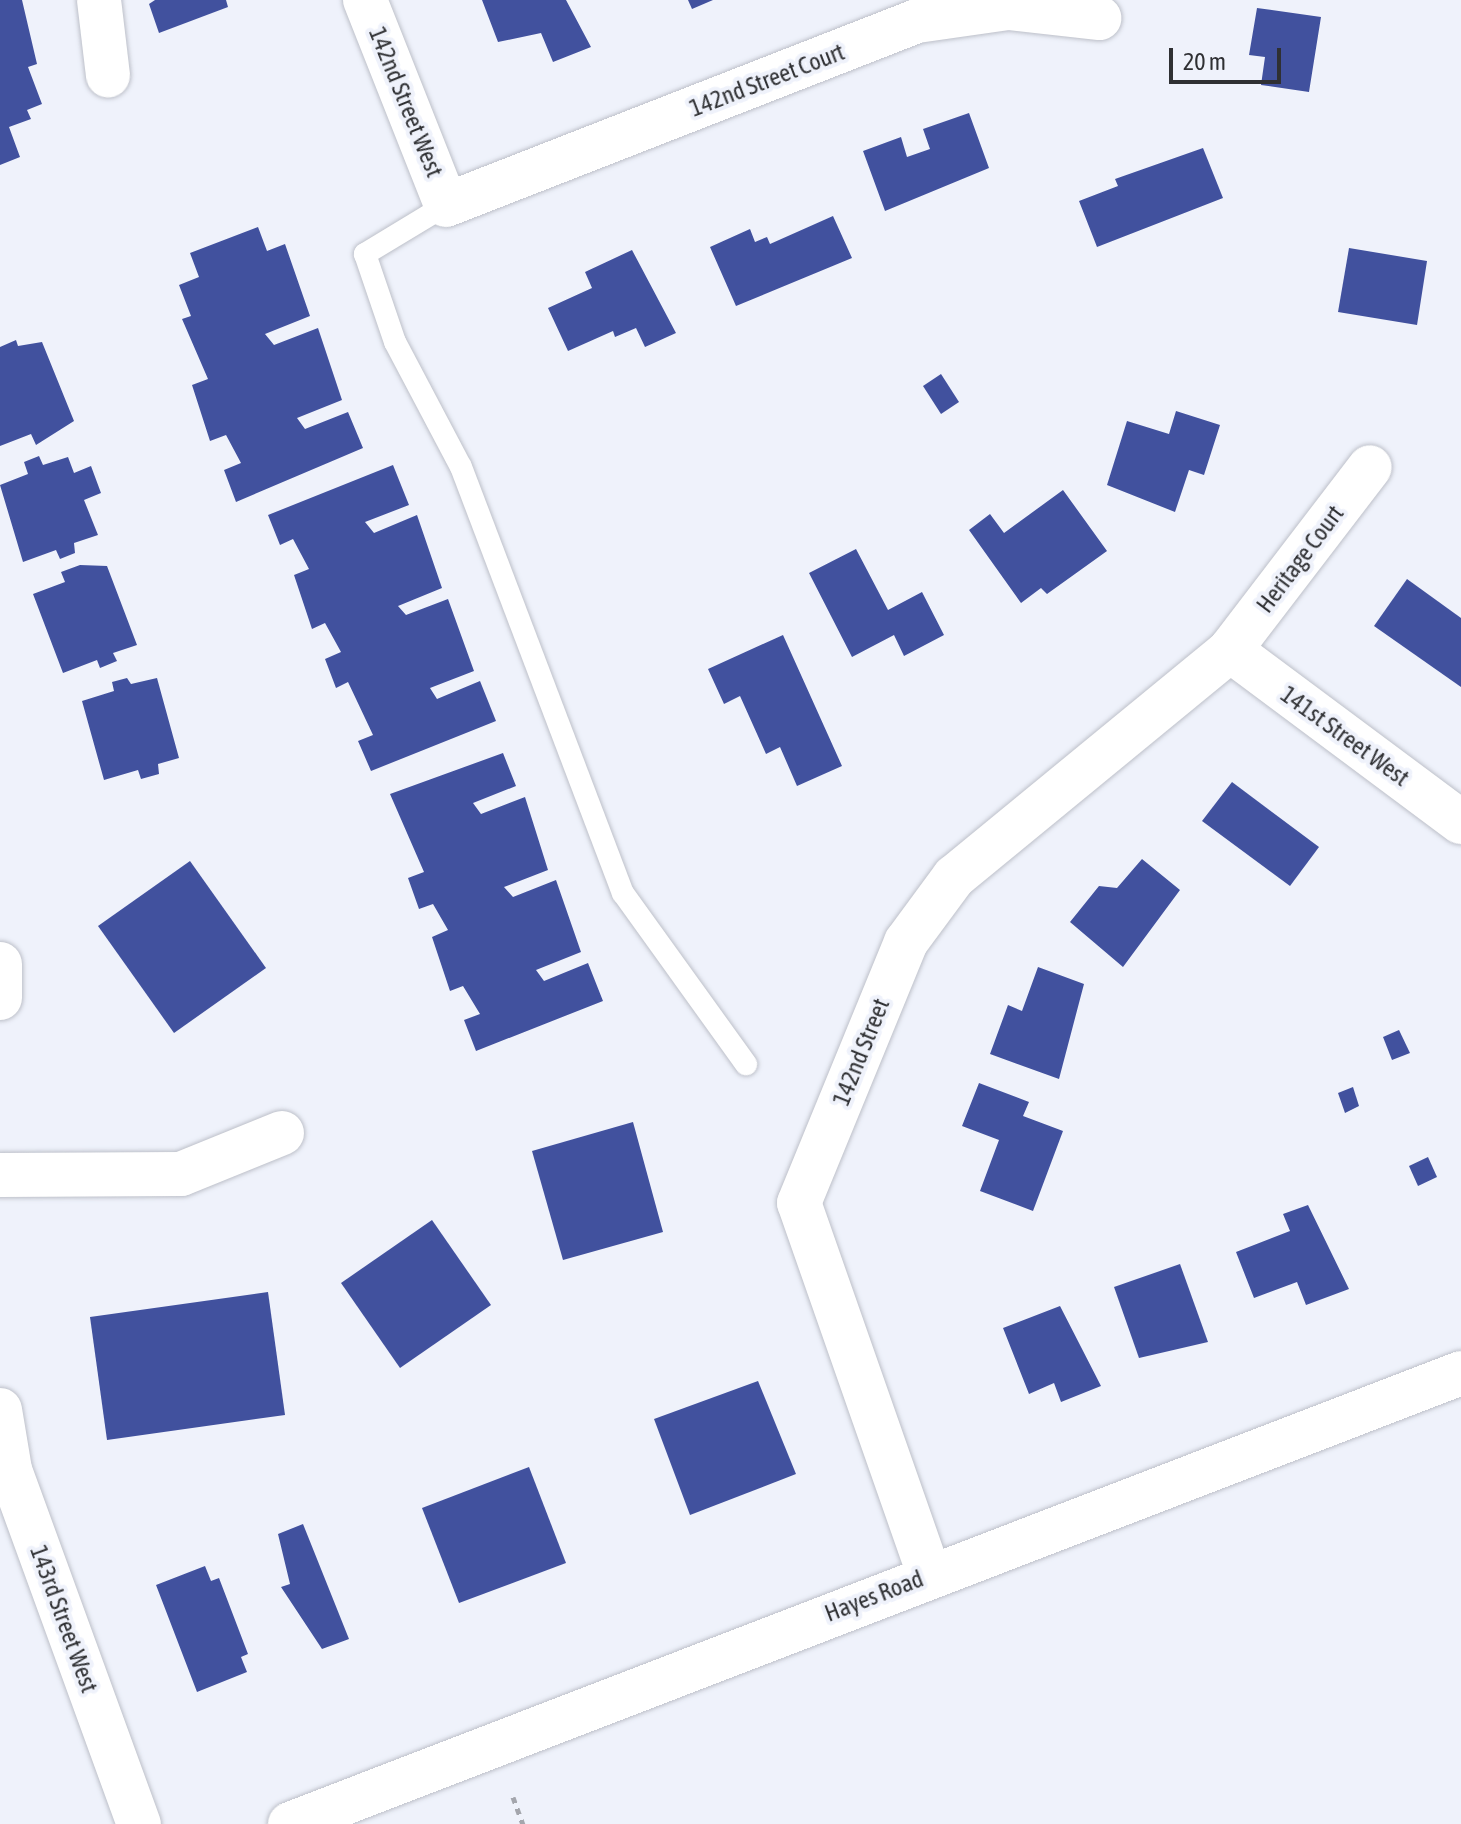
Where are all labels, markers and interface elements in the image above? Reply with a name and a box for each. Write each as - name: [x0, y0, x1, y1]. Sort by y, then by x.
- street label: 142nd Street West: [363, 23, 449, 181]
- scale bar: [1173, 32, 1285, 82]
- street label: 142nd Street Court: [686, 37, 848, 123]
- text: 20 m: [1183, 48, 1226, 75]
- street label: Heritage Court: [1250, 500, 1350, 618]
- street label: 141st Street West: [1275, 680, 1415, 792]
- street label: 142nd Street: [827, 994, 895, 1110]
- street label: 143rd Street West: [24, 1541, 104, 1697]
- street label: Hayes Road: [821, 1564, 927, 1628]

